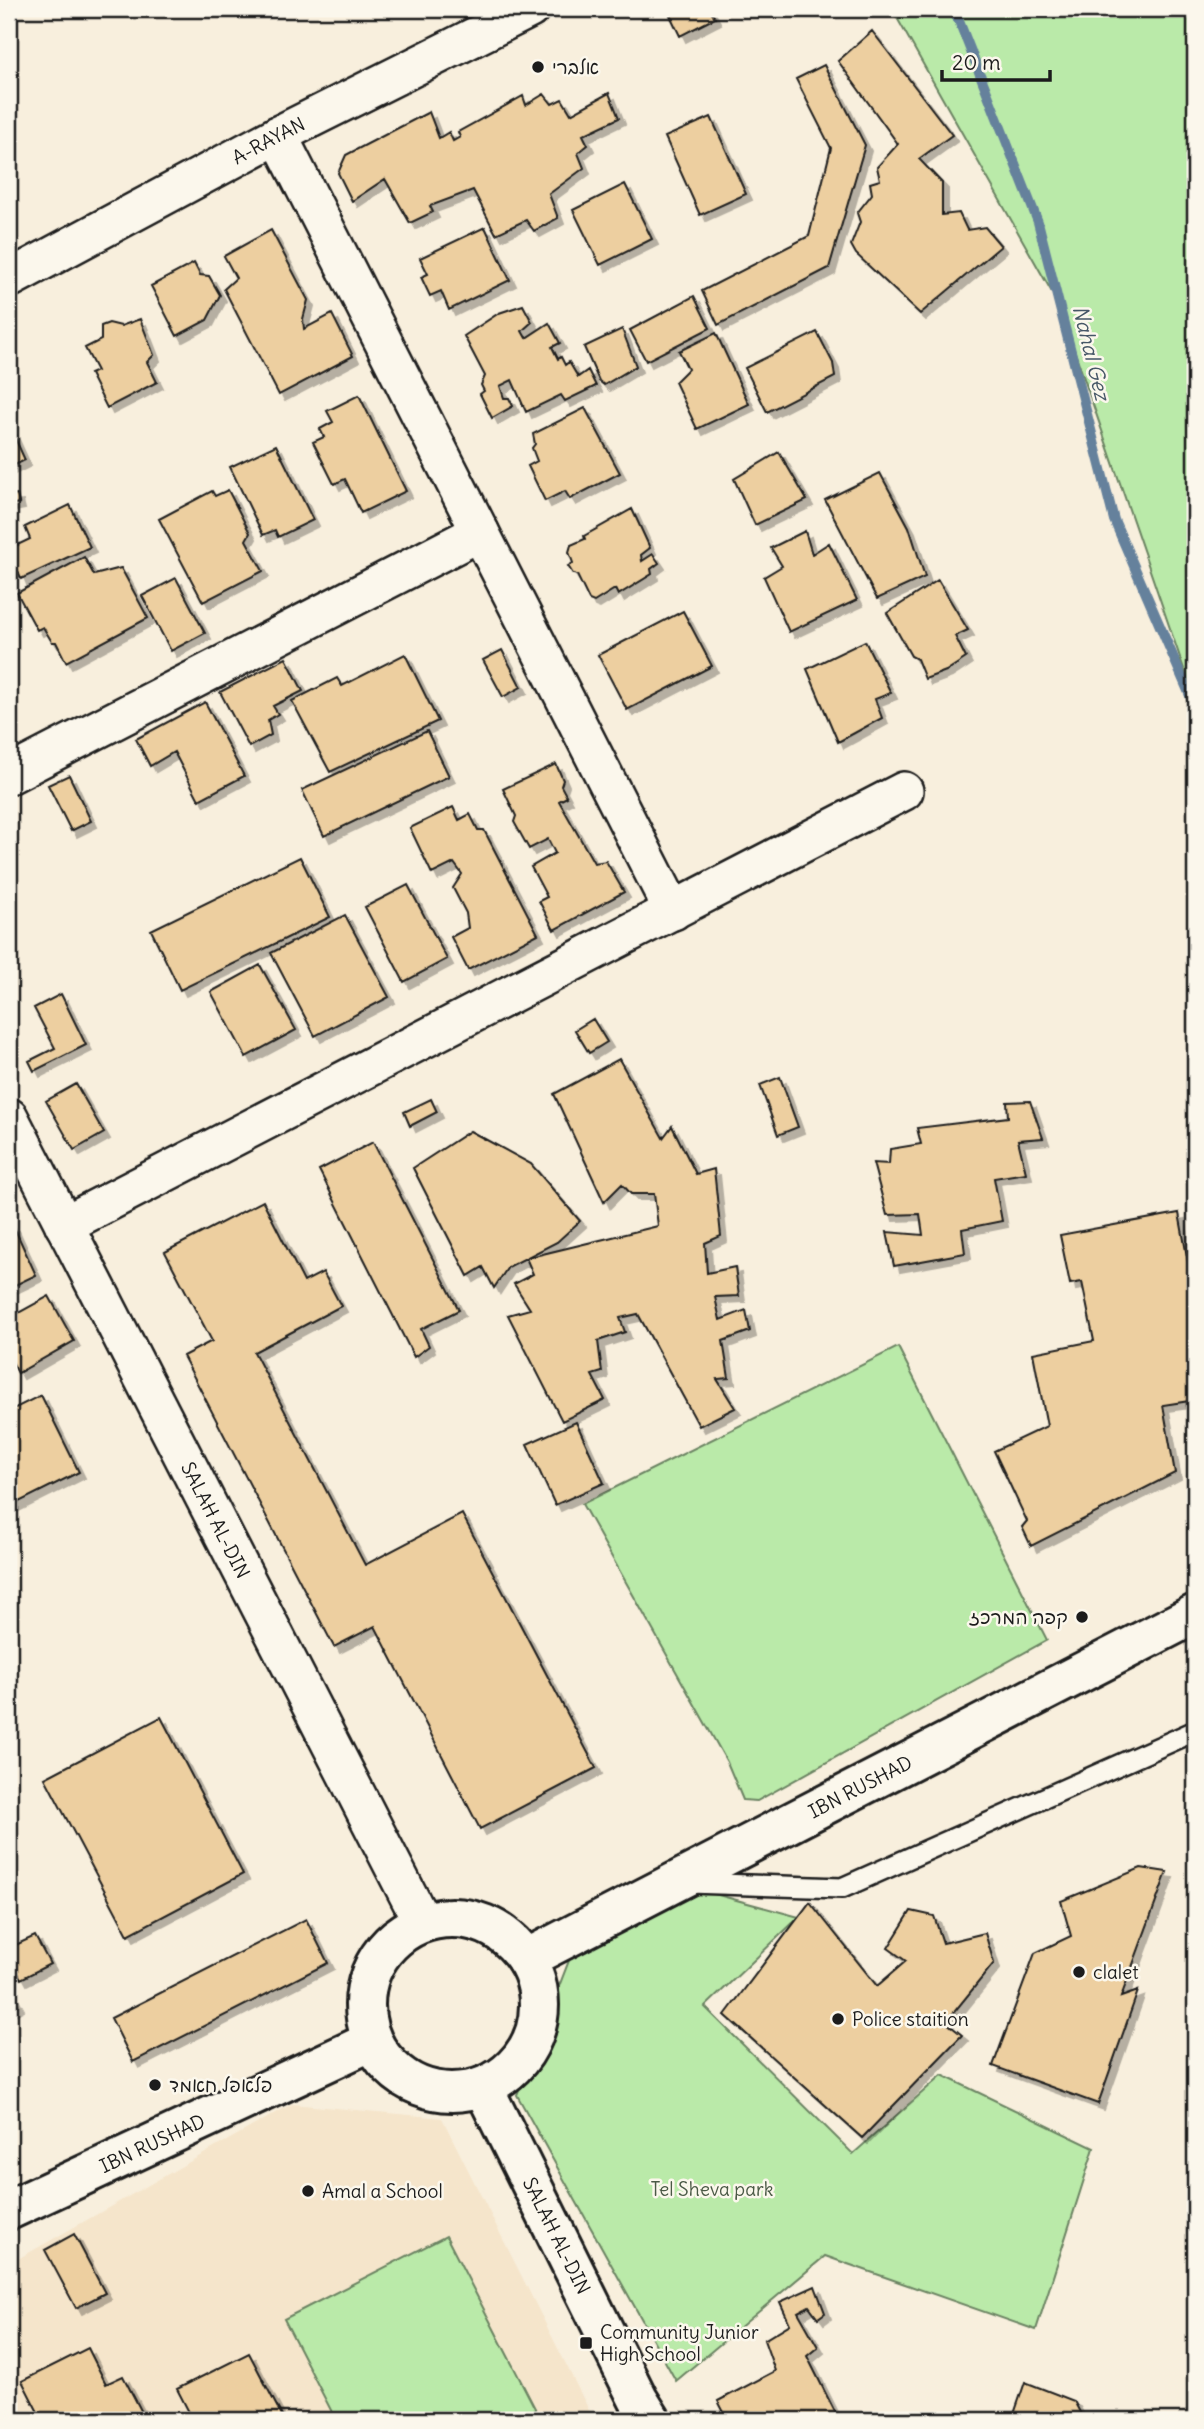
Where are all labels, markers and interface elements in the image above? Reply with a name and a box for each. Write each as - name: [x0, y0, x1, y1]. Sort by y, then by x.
- scale bar: [942, 38, 1050, 82]
- text: 20 m: [952, 49, 1001, 76]
- place label: אלברי: [552, 55, 599, 79]
- marker: אלברי: [530, 59, 546, 75]
- street label: A-RAYAN: [228, 112, 309, 169]
- water label: Nahal Gez: [1067, 303, 1117, 405]
- street label: SALAH AL-DIN: [176, 1458, 256, 1582]
- place label: קפה המרכז: [969, 1605, 1068, 1629]
- marker: קפה המרכז: [1074, 1609, 1090, 1625]
- street label: IBN RUSHAD: [804, 1750, 916, 1823]
- place label: clalet: [1093, 1960, 1139, 1984]
- marker: clalet: [1071, 1964, 1087, 1980]
- place label: Police staition: [852, 2007, 969, 2031]
- marker: Police staition: [830, 2011, 846, 2027]
- place label: פלאפל חאמד: [169, 2073, 272, 2097]
- marker: פלאפל חאמד: [147, 2077, 163, 2093]
- street label: IBN RUSHAD: [96, 2108, 209, 2178]
- street label: SALAH AL-DIN: [518, 2173, 596, 2298]
- park label: Tel Sheva park: [650, 2177, 774, 2201]
- place label: Amal a School: [322, 2179, 443, 2203]
- marker: Amal a School: [300, 2183, 316, 2199]
- place label: Community Junior High School: [600, 2320, 759, 2366]
- marker: Community Junior High School: [578, 2335, 594, 2351]

